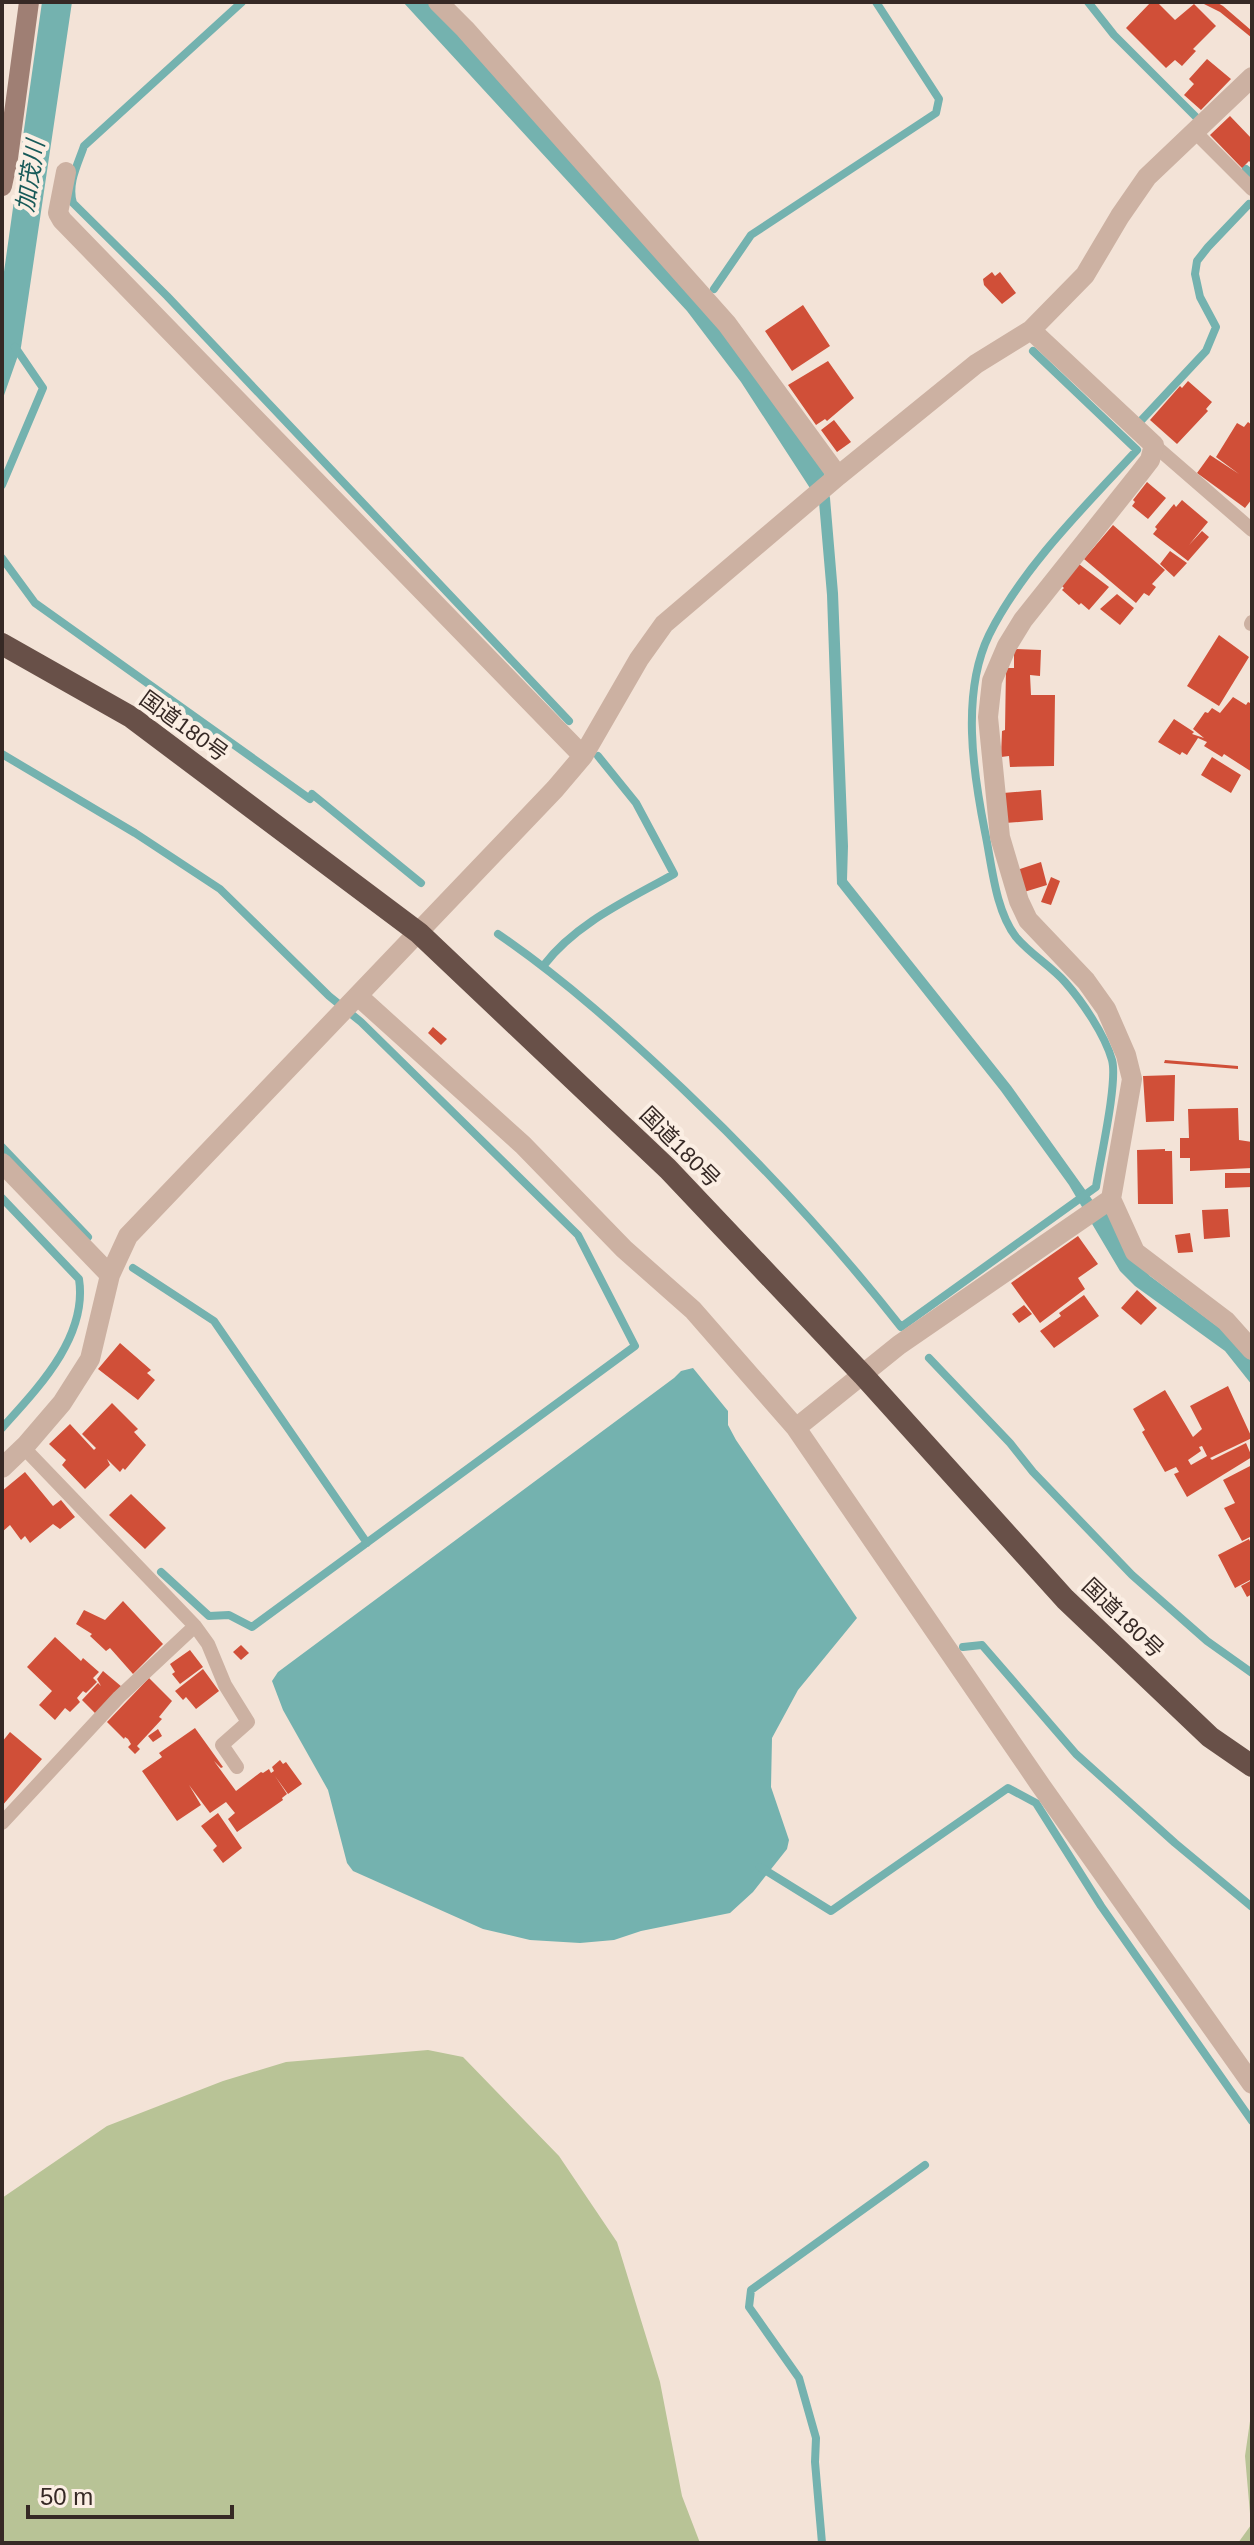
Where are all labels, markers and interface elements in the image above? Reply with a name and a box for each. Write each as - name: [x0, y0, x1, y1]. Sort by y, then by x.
- water label: 加茂川: [11, 135, 49, 214]
- street label: 国道180号: [135, 686, 233, 766]
- street label: 国道180号: [635, 1102, 725, 1192]
- street label: 国道180号: [1077, 1573, 1169, 1663]
- scale bar: [28, 2469, 232, 2519]
- text: 50 m: [40, 2483, 93, 2510]

